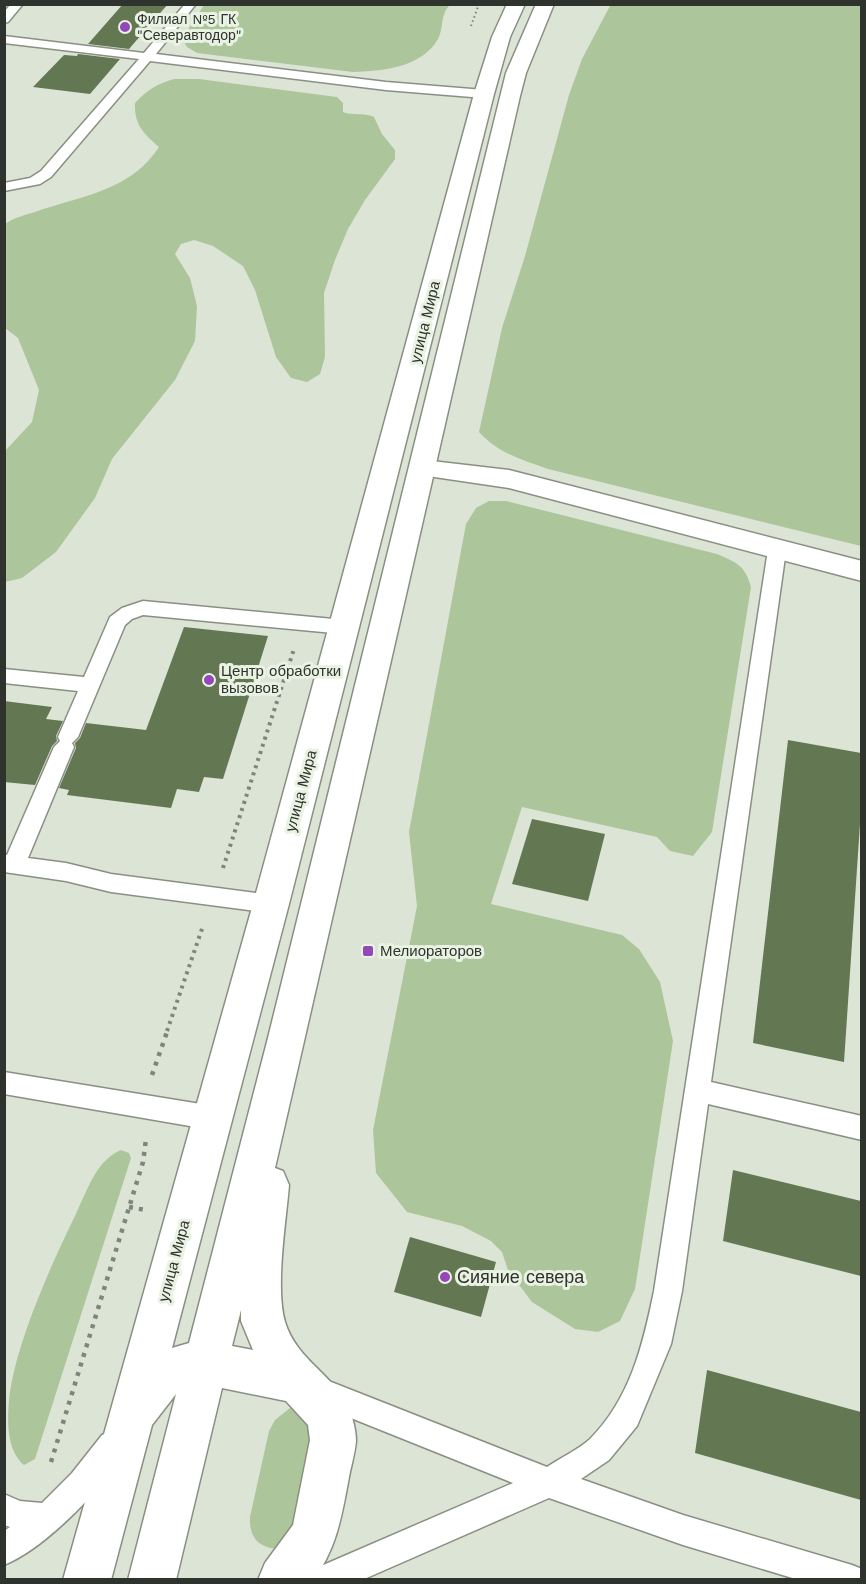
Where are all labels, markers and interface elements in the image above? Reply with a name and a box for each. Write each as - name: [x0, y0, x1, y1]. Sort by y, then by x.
- place label: Филиал №5 ГК "Северавтодор": [137, 11, 241, 43]
- marker: Филиал №5 ГК "Северавтодор": [118, 20, 132, 34]
- street label: улица Мира: [406, 278, 444, 365]
- place label: Центр обработки вызовов: [221, 662, 341, 697]
- marker: Центр обработки вызовов: [202, 673, 216, 687]
- street label: улица Мира: [281, 748, 321, 834]
- place label: Мелиораторов: [380, 942, 482, 960]
- marker: Мелиораторов: [361, 944, 375, 958]
- street label: улица Мира: [154, 1218, 194, 1304]
- place label: Сияние севера: [457, 1266, 585, 1287]
- marker: Сияние севера: [438, 1270, 452, 1284]

